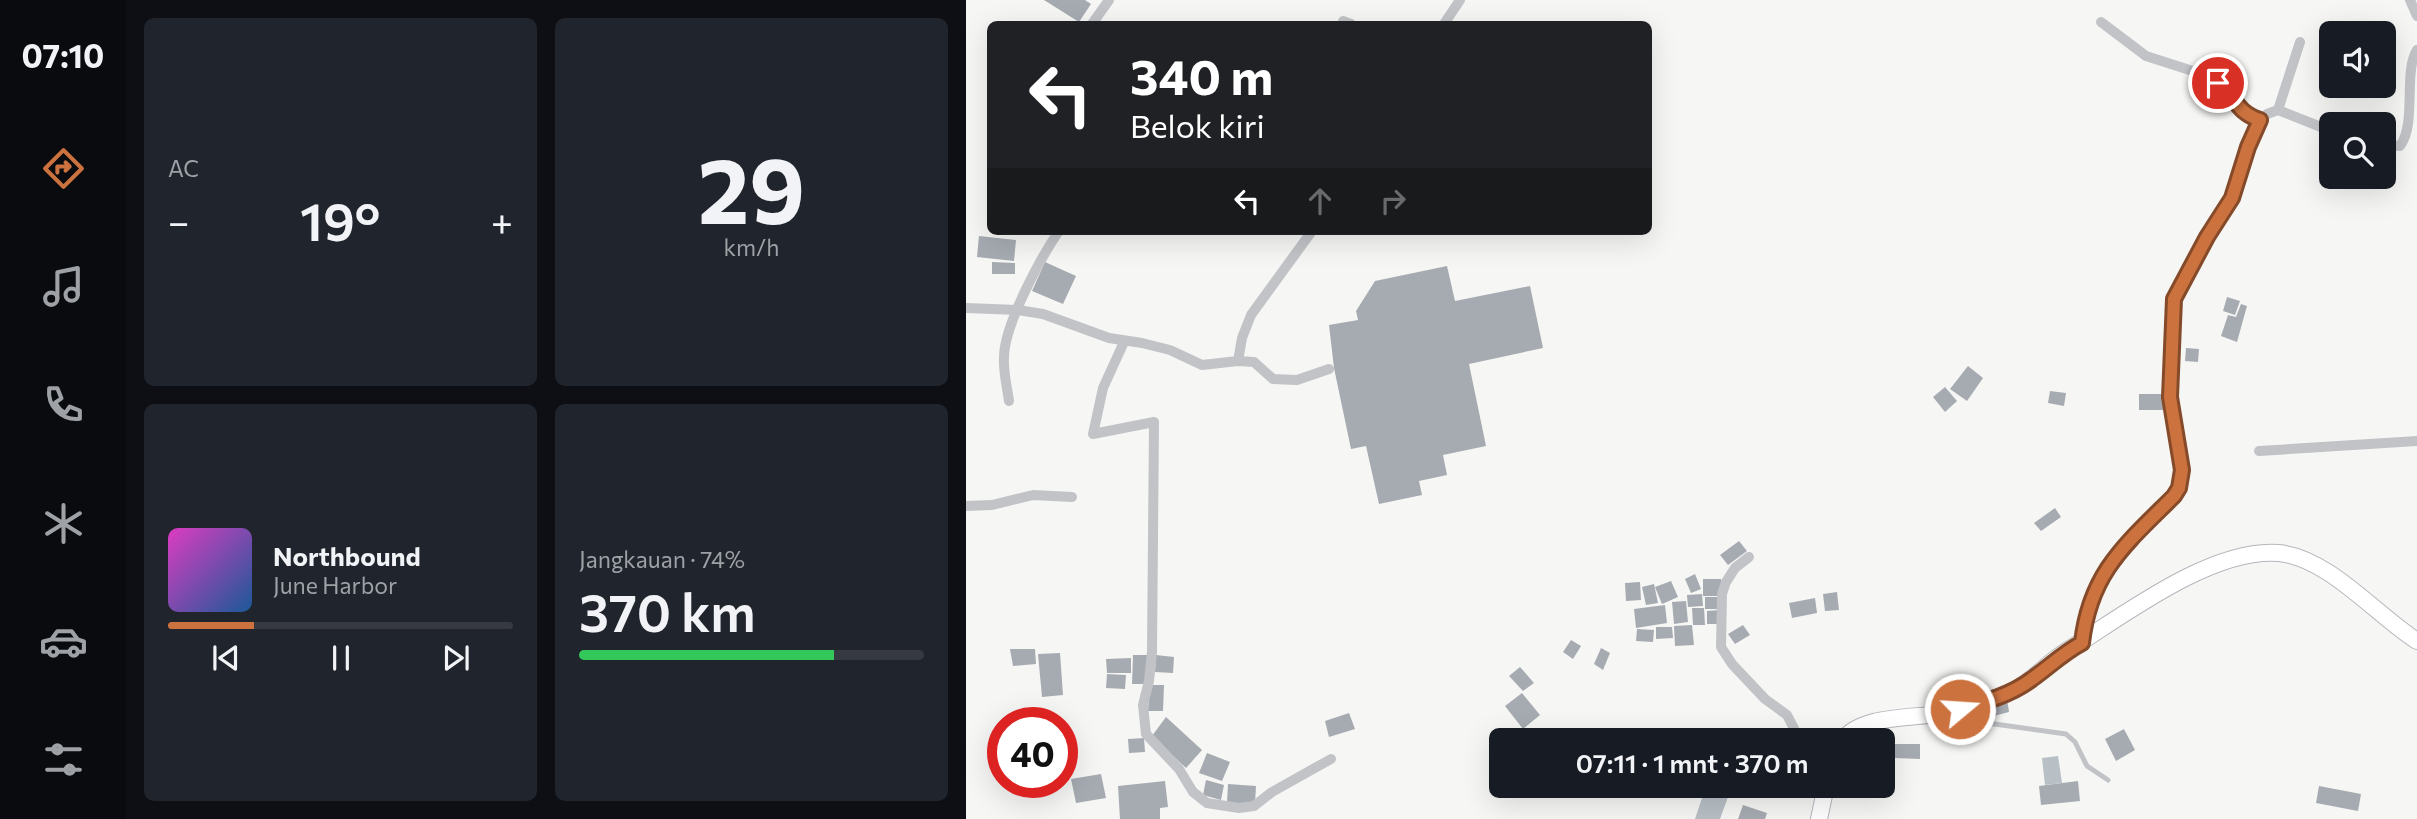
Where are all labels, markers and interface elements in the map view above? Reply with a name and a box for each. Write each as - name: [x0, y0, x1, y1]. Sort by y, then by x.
- map controls: [2319, 21, 2396, 189]
- button: sound: [2319, 21, 2396, 98]
- text: 07:10: [22, 35, 104, 75]
- text: 340 m: [1130, 45, 1273, 105]
- icon: left: [1015, 49, 1106, 140]
- pin: [2188, 53, 2248, 113]
- icon: arrive: [2199, 64, 2237, 102]
- text: Belok kiri: [1130, 105, 1265, 145]
- button: search: [2319, 112, 2396, 189]
- text: 29: [698, 131, 805, 243]
- icon: directions: [39, 144, 88, 193]
- text: AC: [168, 154, 199, 182]
- icon: left: [1228, 182, 1266, 220]
- icon: ahead: [1301, 182, 1339, 220]
- icon: right: [1374, 182, 1412, 220]
- text: 19°: [300, 188, 380, 252]
- text: −: [168, 197, 190, 244]
- text: +: [491, 197, 513, 244]
- text: km/h: [724, 233, 779, 261]
- icon: music: [39, 262, 88, 311]
- icon: phone: [39, 380, 88, 429]
- icon: climate: [39, 499, 88, 548]
- text: Northbound: [273, 540, 421, 571]
- text: Jangkauan · 74%: [579, 545, 745, 573]
- text: June Harbor: [273, 571, 397, 599]
- text: 370 km: [579, 579, 756, 643]
- icon: car: [39, 617, 88, 666]
- icon: previous: [207, 639, 245, 677]
- icon: pause: [322, 639, 360, 677]
- icon: next: [437, 639, 475, 677]
- position arrow: [1923, 672, 1997, 746]
- speed limit sign: 40: [987, 707, 1078, 798]
- icon: filters: [39, 735, 88, 784]
- text: 07:11 · 1 mnt · 370 m: [1576, 747, 1808, 778]

